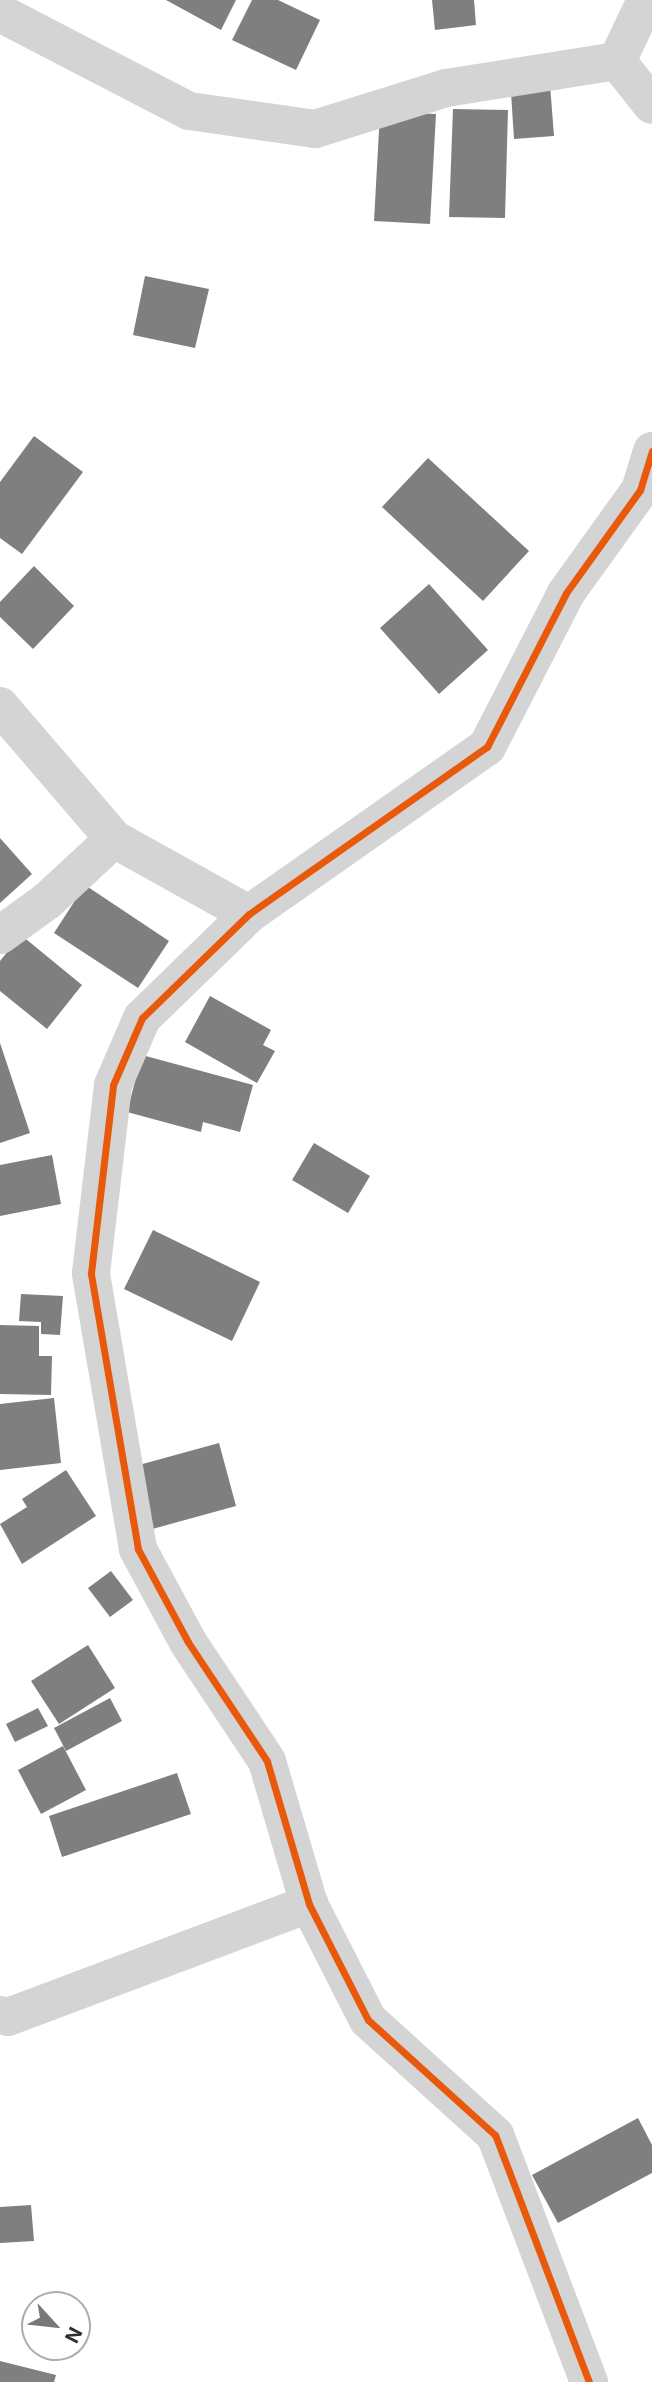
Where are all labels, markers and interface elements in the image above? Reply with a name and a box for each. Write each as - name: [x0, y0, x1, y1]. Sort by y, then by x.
- north arrow: [21, 2291, 91, 2361]
- text: N: [60, 2323, 87, 2347]

